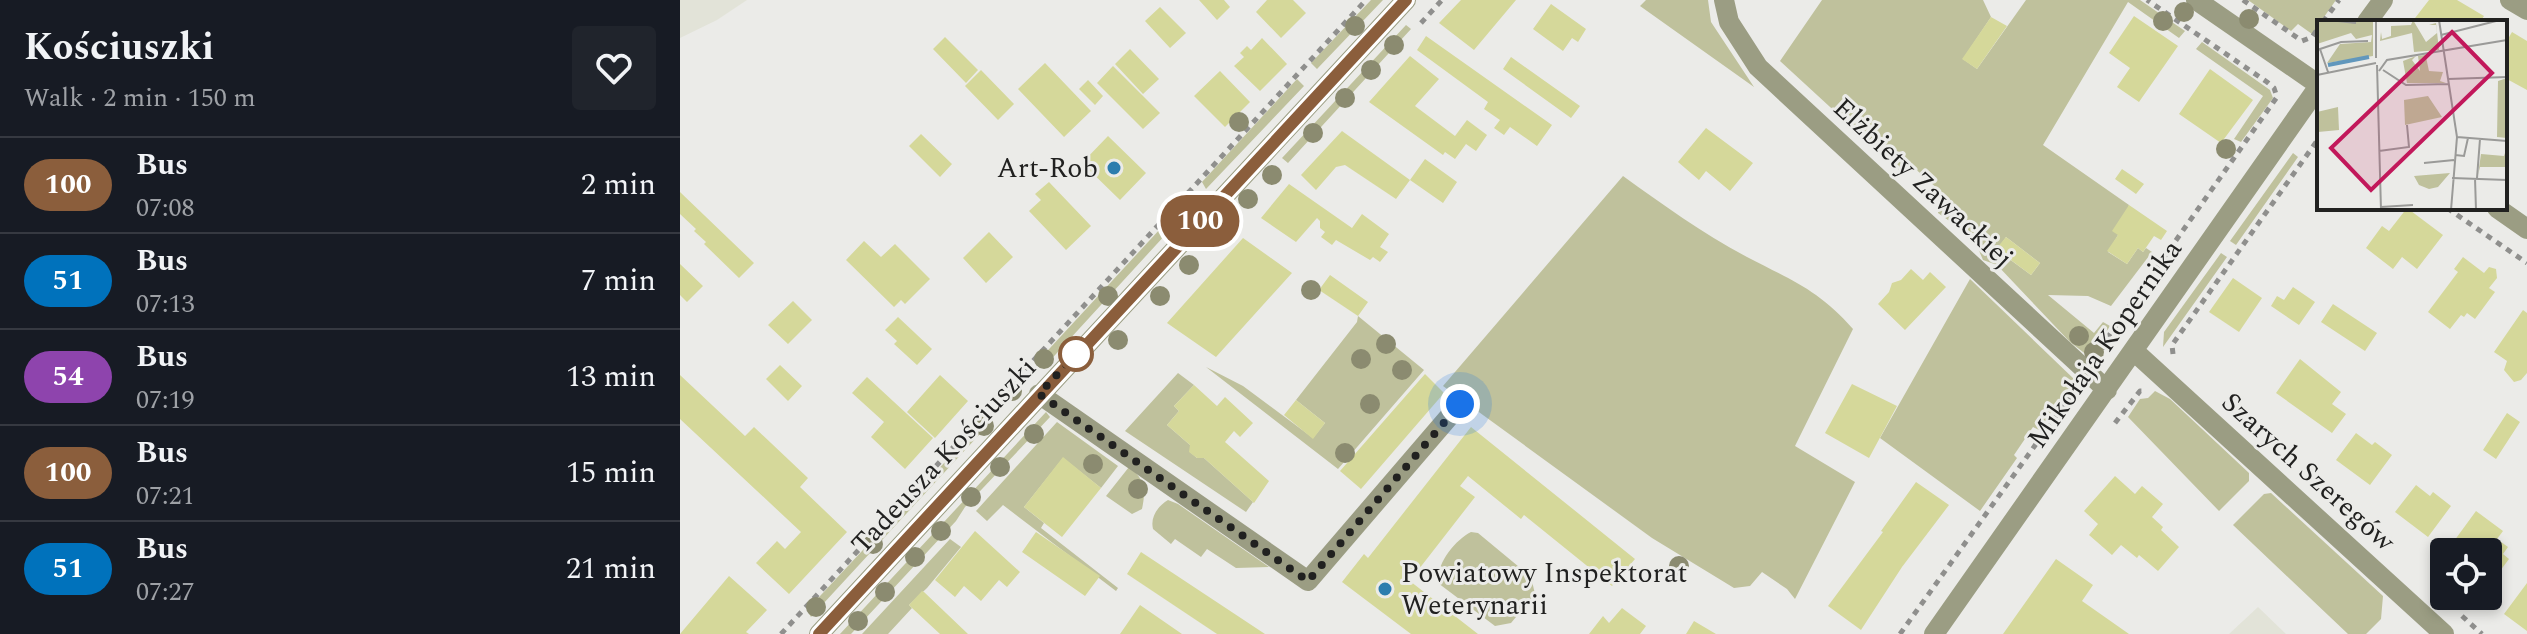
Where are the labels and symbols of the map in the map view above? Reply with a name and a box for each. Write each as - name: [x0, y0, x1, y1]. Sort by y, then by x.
- inset map: [2317, 20, 2507, 210]
- street label: Elżbiety Zawackiej: [1823, 87, 2023, 279]
- place label: Art-Rob: [997, 147, 1098, 190]
- marker: Art-Rob: [1105, 159, 1123, 177]
- line badge: 100: [1154, 195, 1246, 247]
- street label: Mikołaja Kopernika: [2017, 230, 2193, 457]
- unlabelled marker: [1059, 337, 1093, 371]
- street label: Tadeusza Kościuszki: [841, 348, 1047, 564]
- street label: Szarych Szeregów: [2211, 382, 2405, 563]
- your location: [1440, 384, 1480, 424]
- place label: Powiatowy Inspektorat Weterynarii: [1401, 552, 1688, 627]
- marker: Powiatowy Inspektorat Weterynarii: [1376, 580, 1394, 598]

